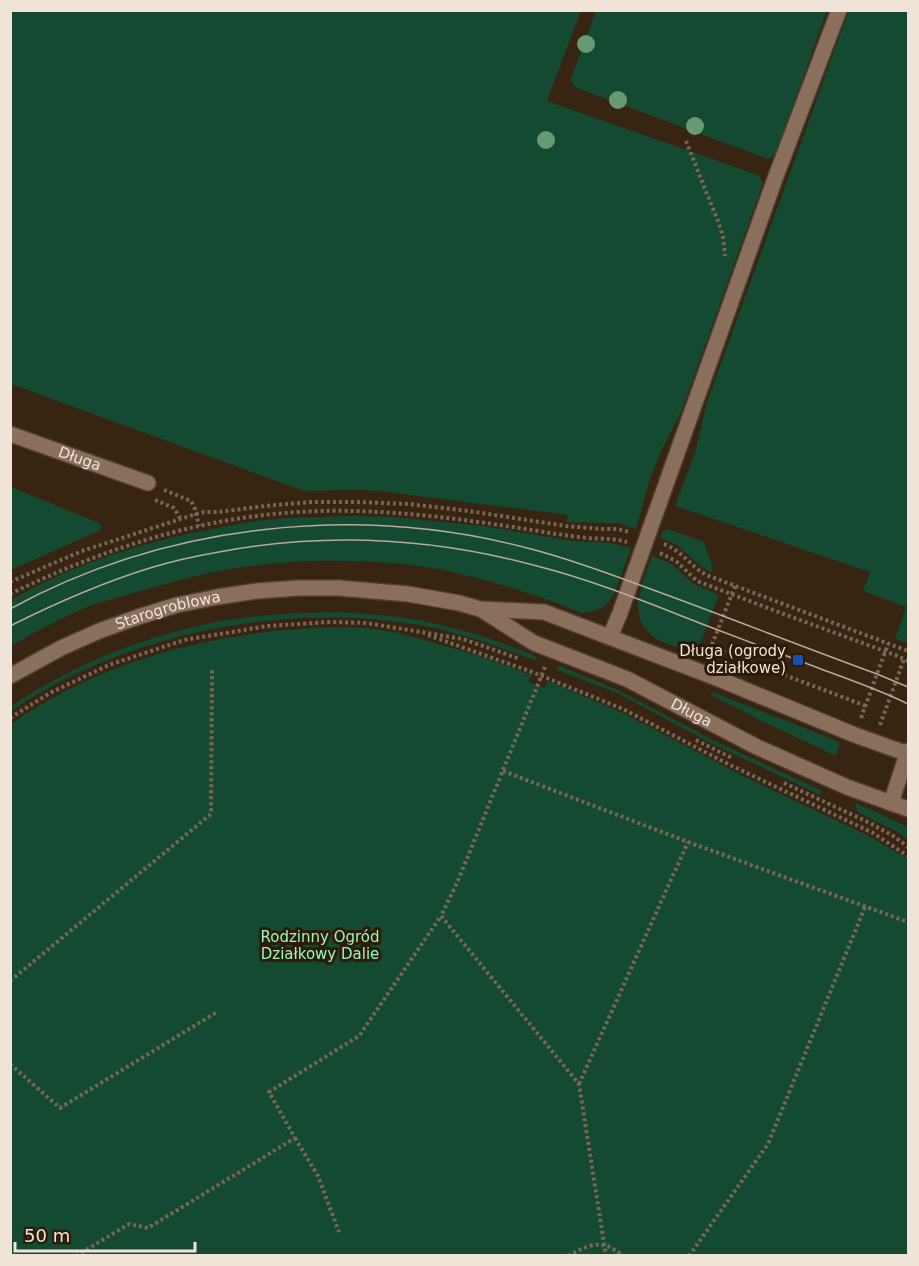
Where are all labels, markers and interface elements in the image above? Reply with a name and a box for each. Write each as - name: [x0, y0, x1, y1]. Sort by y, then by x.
- street label: Długa: [56, 443, 104, 475]
- street label: Starogroblowa: [113, 587, 222, 633]
- place label: Długa (ogrody działkowe): [679, 642, 786, 677]
- marker: Długa (ogrody działkowe): [791, 653, 805, 667]
- street label: Długa: [668, 695, 715, 731]
- park label: Rodzinny Ogród Działkowy Dalie: [260, 928, 380, 963]
- scale bar: [15, 1215, 195, 1253]
- text: 50 m: [24, 1225, 70, 1246]

